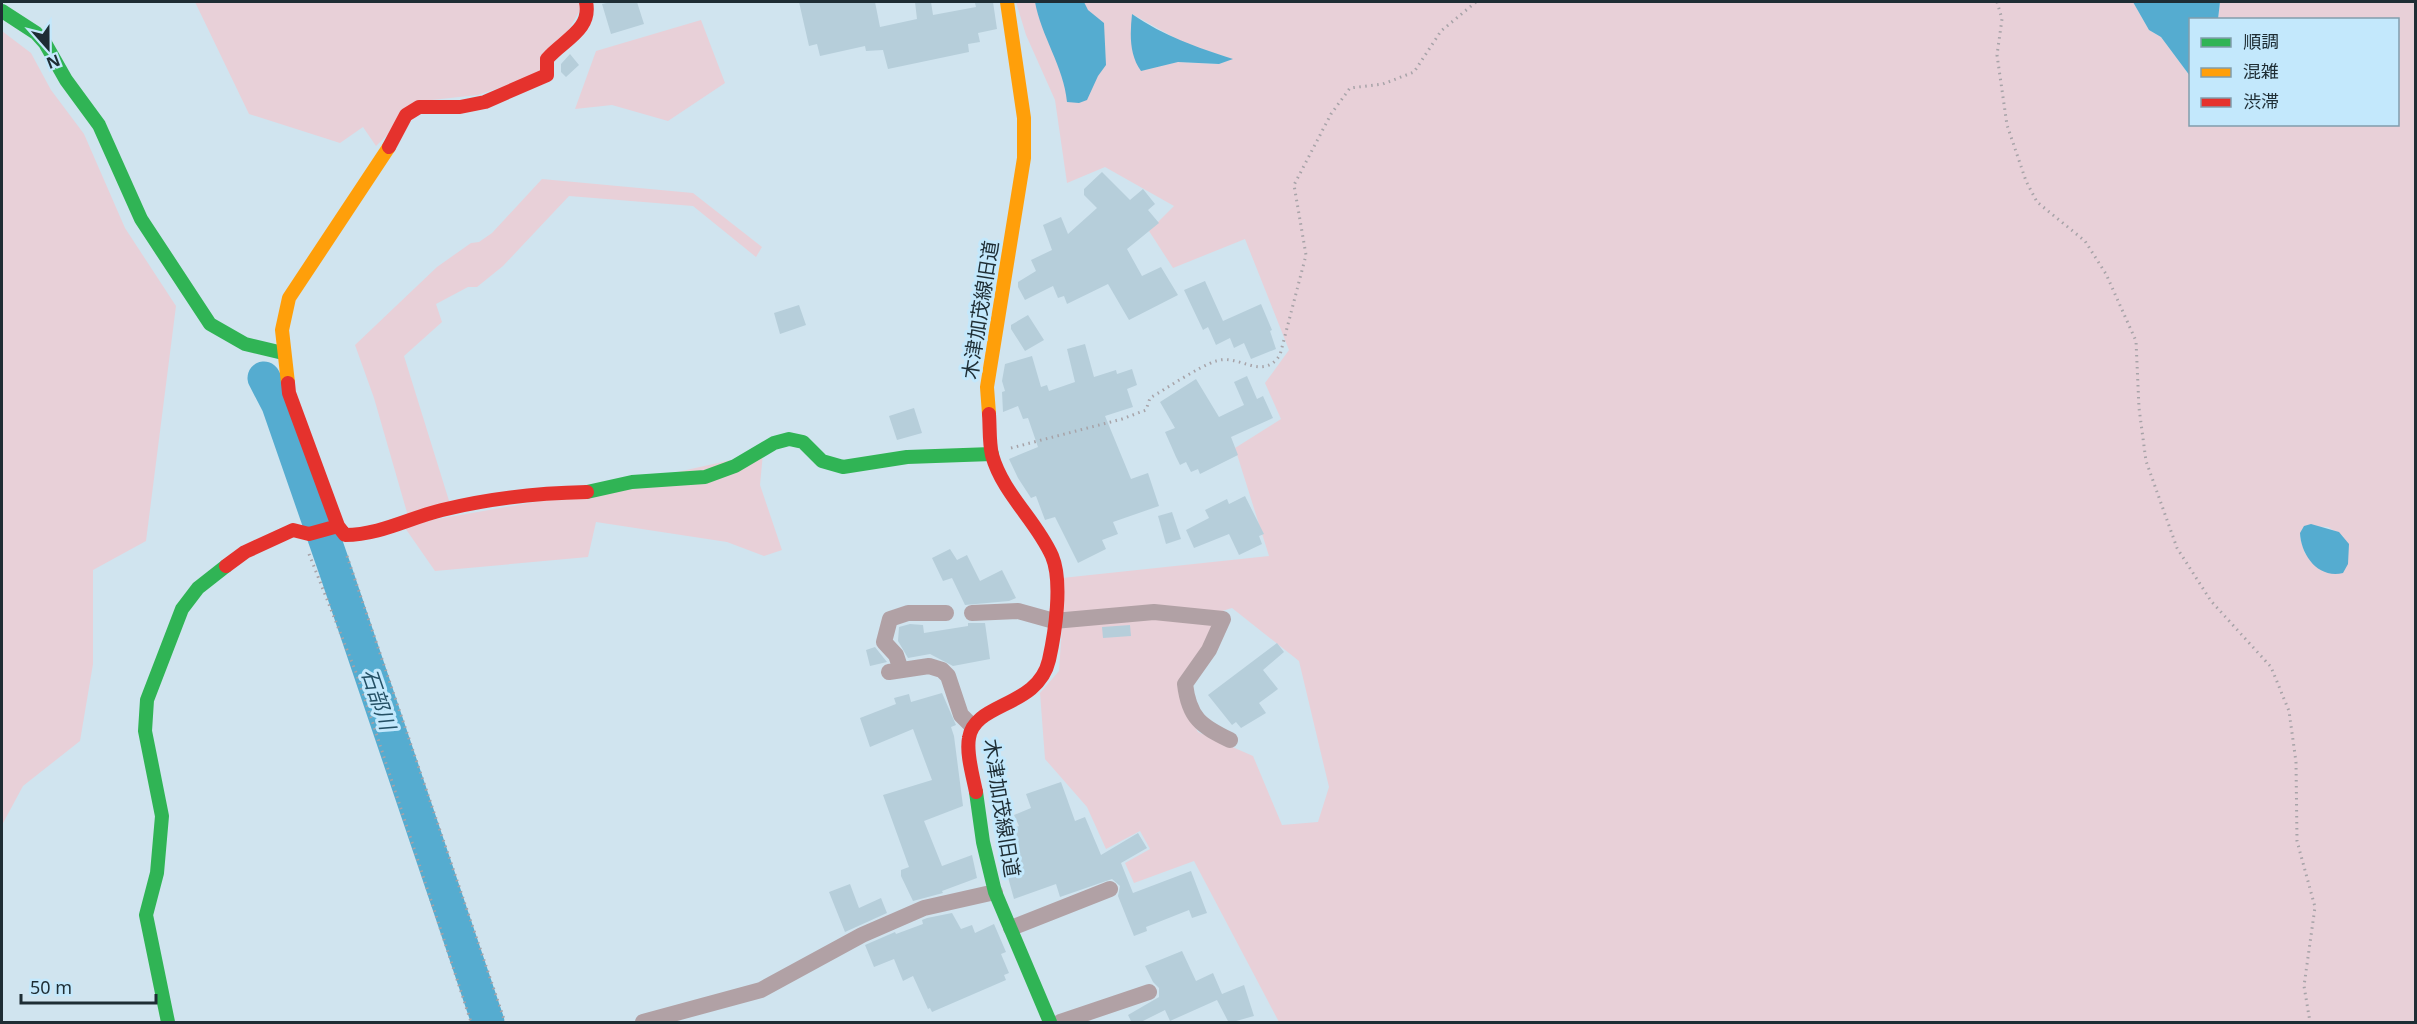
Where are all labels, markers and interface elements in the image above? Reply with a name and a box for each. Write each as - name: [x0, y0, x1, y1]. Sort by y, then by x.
- north arrow: [18, 18, 78, 78]
- legend: [2189, 18, 2399, 126]
- text: 順調: [2243, 29, 2279, 53]
- text: N: [43, 49, 63, 75]
- text: 混雑: [2243, 59, 2279, 83]
- text: 渋滞: [2243, 89, 2279, 113]
- street label: 木津加茂線旧道: [956, 239, 1004, 381]
- water label: 石部川: [356, 665, 403, 735]
- street label: 木津加茂線旧道: [978, 737, 1026, 879]
- scale bar: [21, 967, 156, 1005]
- text: 50 m: [30, 975, 72, 999]

